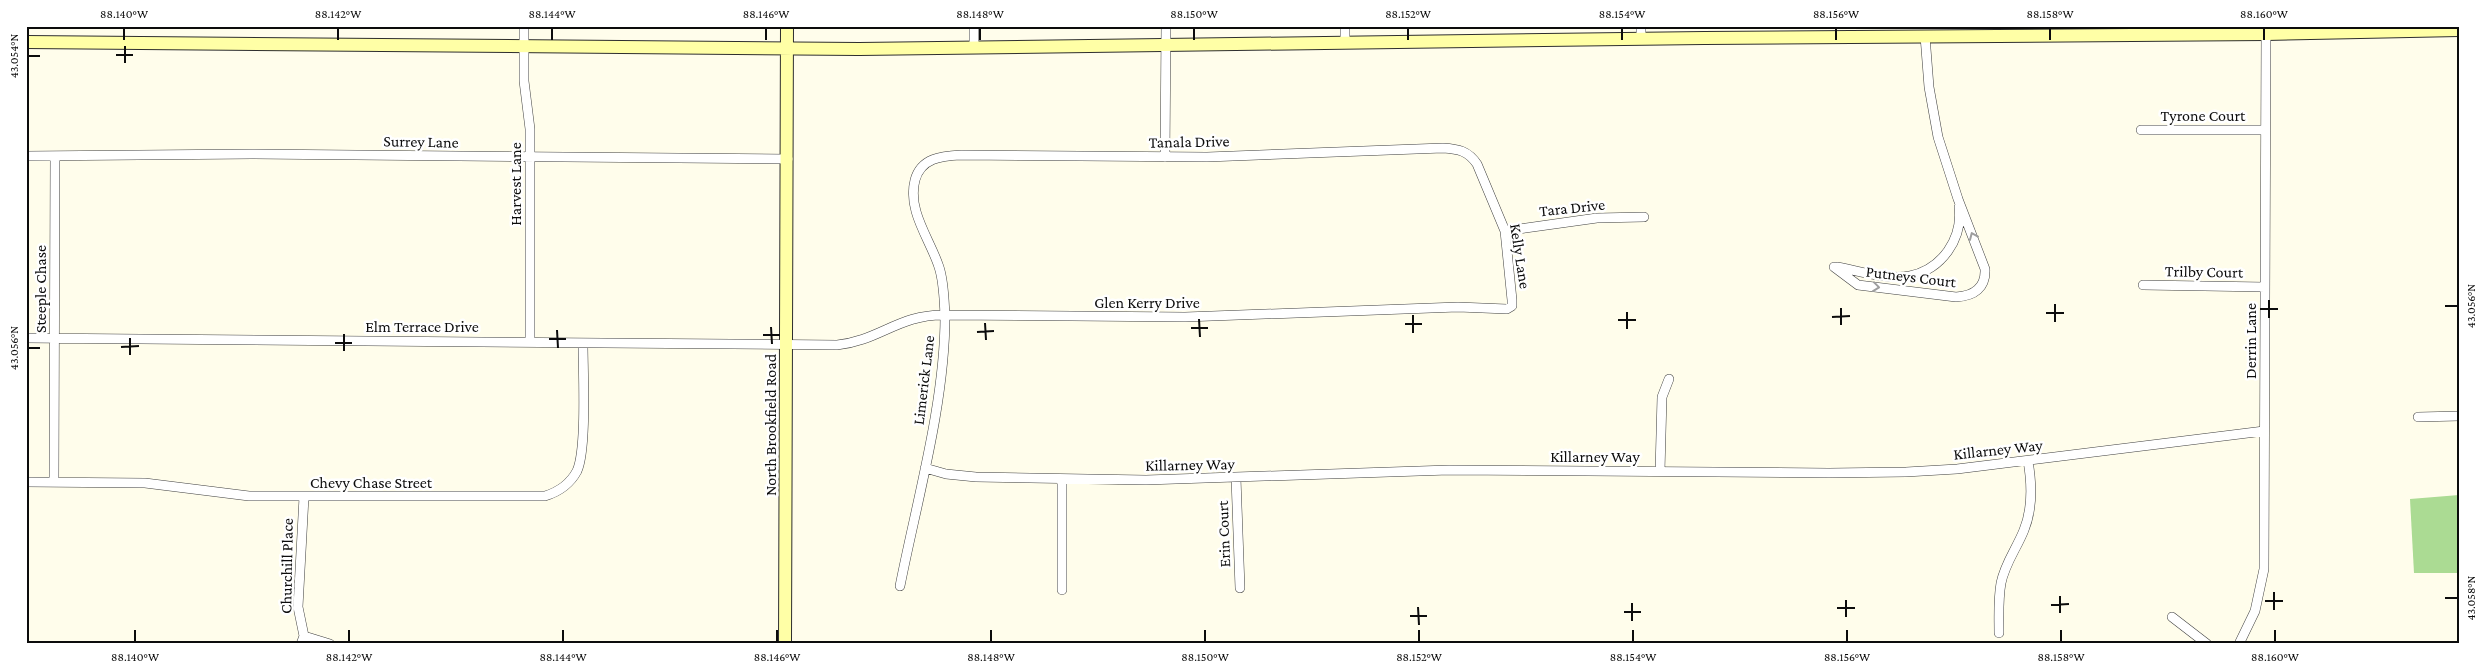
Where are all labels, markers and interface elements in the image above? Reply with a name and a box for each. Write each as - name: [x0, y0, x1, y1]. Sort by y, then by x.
- text: 88.140°W: [100, 7, 148, 21]
- text: 88.142°W: [315, 7, 361, 21]
- text: 88.144°W: [528, 7, 576, 21]
- text: 88.146°W: [743, 7, 789, 21]
- text: 88.148°W: [956, 7, 1004, 21]
- text: 88.150°W: [1170, 7, 1218, 21]
- text: 88.152°W: [1385, 7, 1431, 21]
- text: 88.154°W: [1599, 7, 1645, 21]
- text: 88.156°W: [1813, 7, 1859, 21]
- text: 88.158°W: [2027, 7, 2073, 21]
- text: 88.160°W: [2240, 7, 2288, 21]
- text: 43.054°N: [7, 34, 21, 78]
- street label: Tyrone Court: [2161, 107, 2246, 125]
- street label: Surrey Lane: [383, 132, 459, 152]
- street label: Tanala Drive: [1148, 132, 1230, 151]
- street label: Harvest Lane: [507, 142, 524, 226]
- street label: Tara Drive: [1538, 196, 1606, 219]
- street label: Kelly Lane: [1506, 222, 1534, 290]
- one-way arrow: [1969, 233, 1979, 241]
- street label: Steeple Chase: [32, 245, 50, 333]
- street label: Trilby Court: [2165, 262, 2244, 282]
- street label: Putneys Court: [1865, 263, 1958, 292]
- one-way arrow: [1873, 281, 1881, 292]
- text: 43.056°N: [2464, 284, 2478, 328]
- street label: Glen Kerry Drive: [1094, 294, 1200, 312]
- street label: Derrin Lane: [2242, 303, 2259, 379]
- street label: Elm Terrace Drive: [365, 318, 479, 335]
- text: 43.056°N: [7, 326, 21, 370]
- street label: Limerick Lane: [910, 334, 937, 426]
- street label: North Brookfield Road: [762, 353, 779, 496]
- street label: Killarney Way: [1953, 436, 2044, 464]
- street label: Killarney Way: [1550, 448, 1640, 466]
- street label: Killarney Way: [1145, 455, 1236, 475]
- street label: Chevy Chase Street: [310, 474, 433, 492]
- street label: Erin Court: [1214, 500, 1233, 568]
- street label: Churchill Place: [277, 518, 296, 614]
- text: 43.058°N: [2464, 575, 2478, 620]
- text: 88.140°W: [111, 650, 159, 664]
- text: 88.142°W: [326, 650, 372, 664]
- text: 88.144°W: [539, 650, 587, 664]
- text: 88.146°W: [754, 650, 800, 664]
- text: 88.148°W: [967, 650, 1015, 664]
- text: 88.150°W: [1181, 650, 1229, 664]
- text: 88.152°W: [1396, 650, 1442, 664]
- text: 88.154°W: [1610, 650, 1656, 664]
- text: 88.156°W: [1824, 650, 1870, 664]
- text: 88.158°W: [2038, 650, 2084, 664]
- text: 88.160°W: [2251, 650, 2299, 664]

